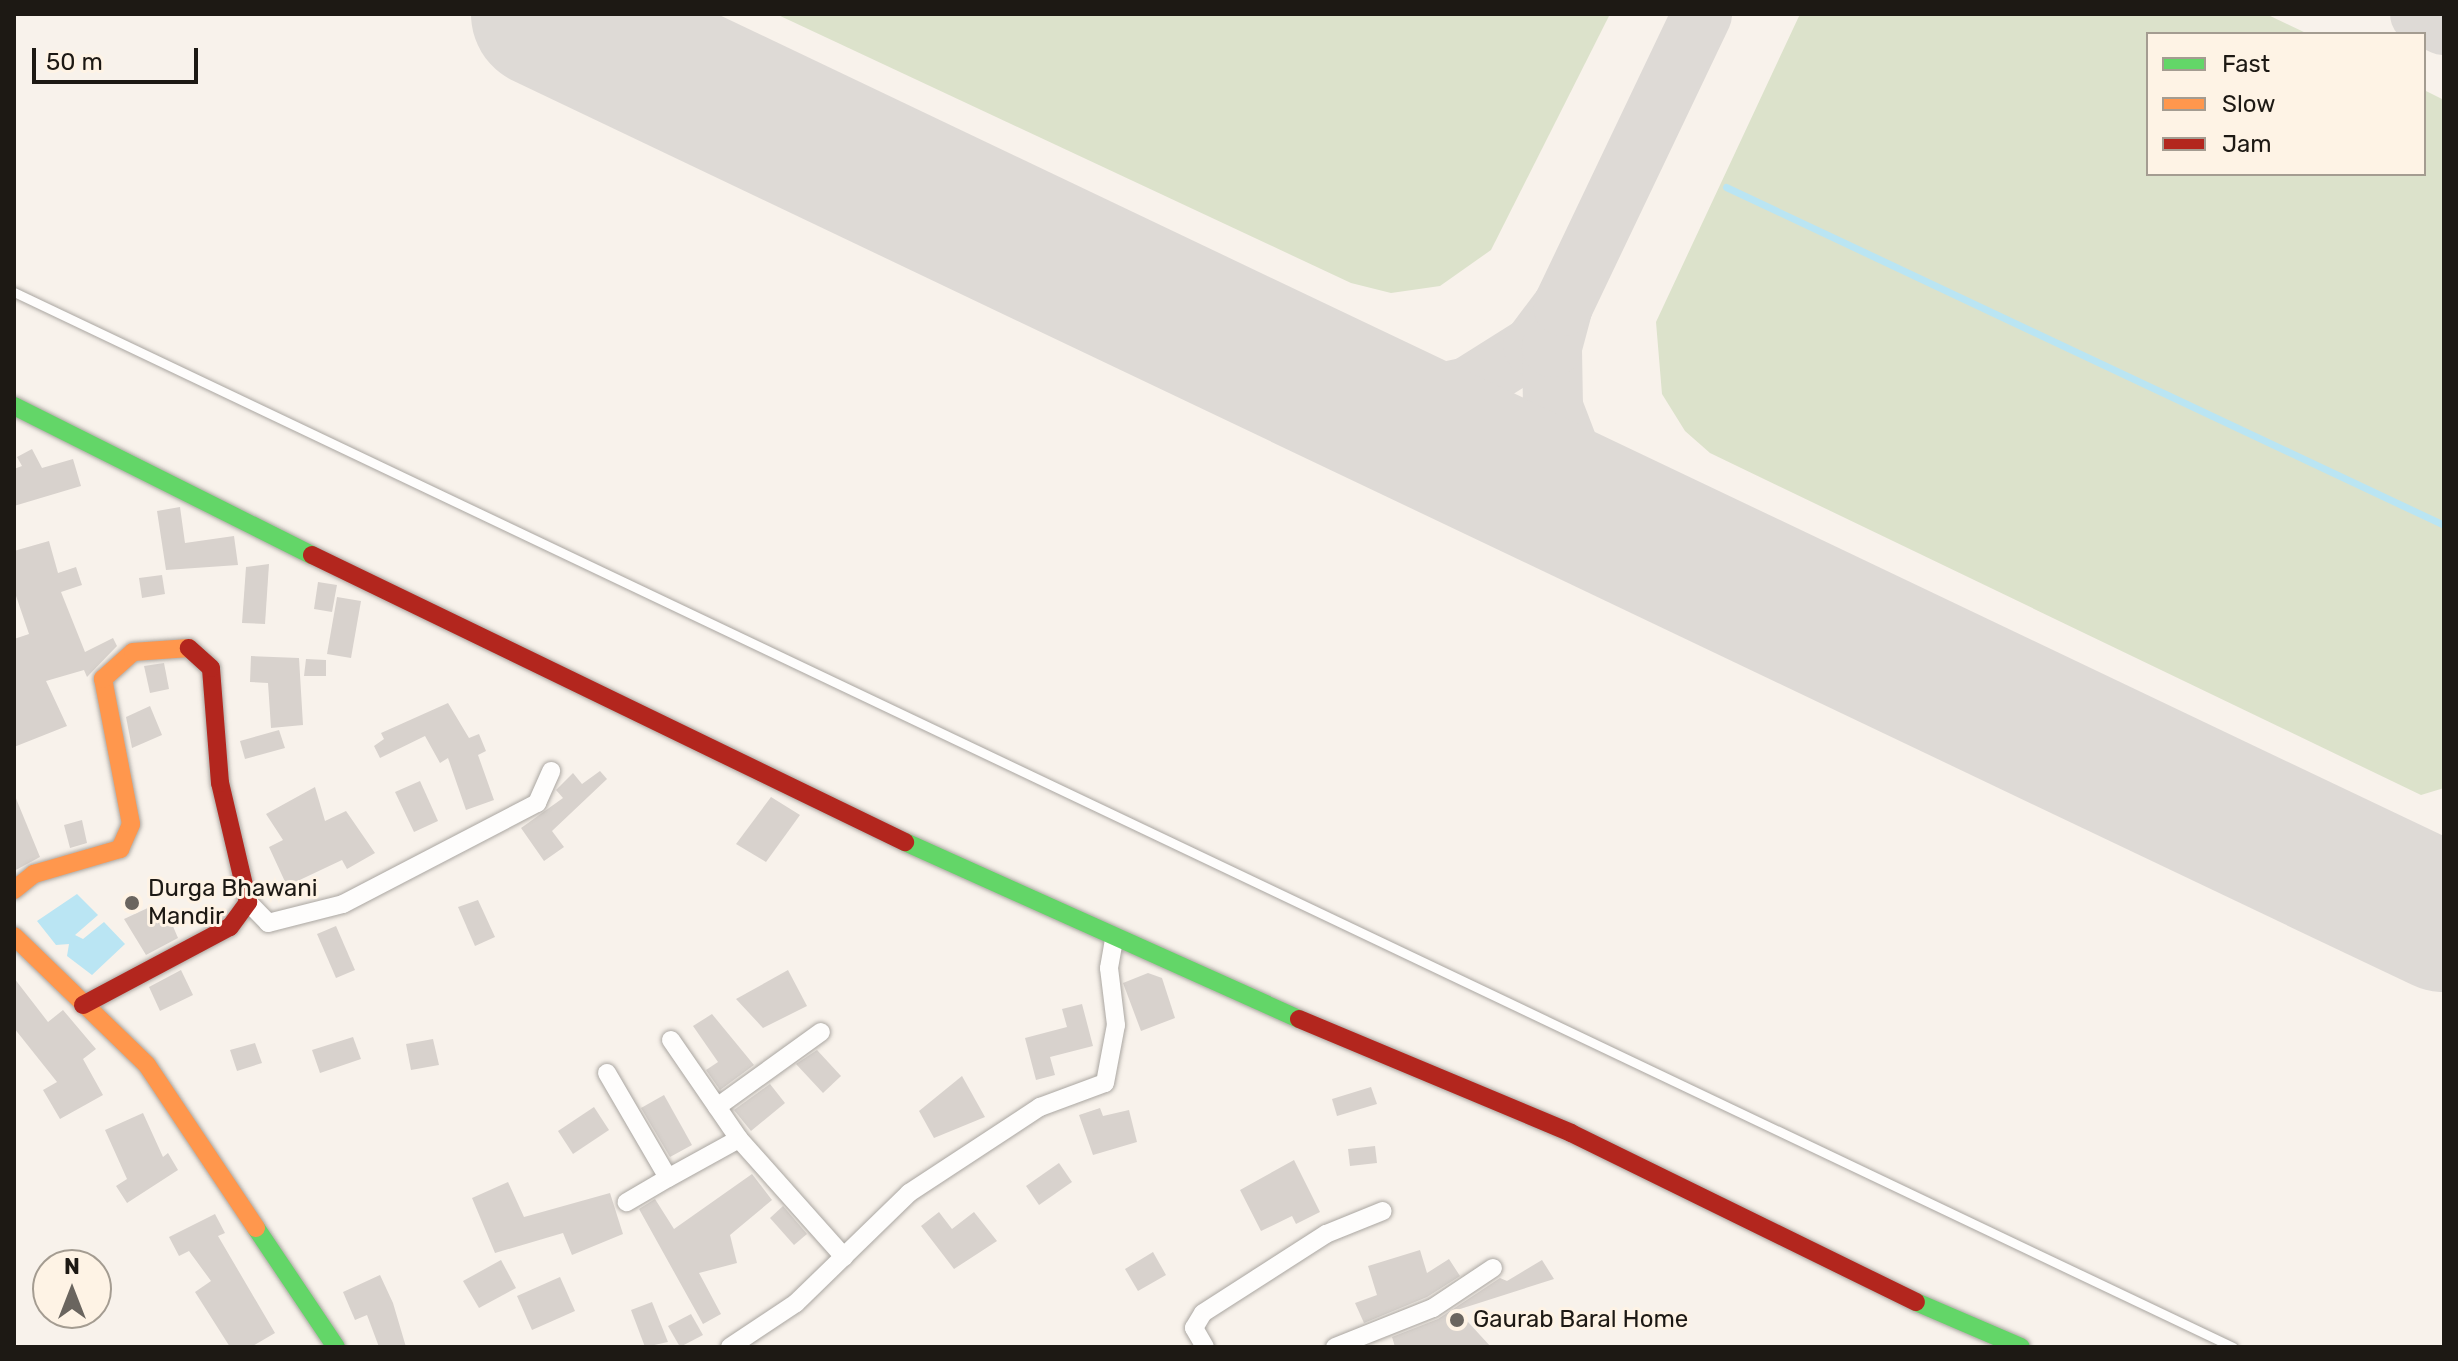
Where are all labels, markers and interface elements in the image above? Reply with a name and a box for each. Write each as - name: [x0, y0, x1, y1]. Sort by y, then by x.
- scale bar: [36, 32, 202, 82]
- legend: [2146, 32, 2426, 176]
- text: 50 m: [46, 48, 103, 76]
- text: Fast: [2222, 50, 2270, 78]
- text: Slow: [2222, 90, 2275, 118]
- text: Jam: [2222, 130, 2272, 158]
- place label: Durga Bhawani Mandir: [148, 875, 318, 931]
- marker: Durga Bhawani Mandir: [123, 894, 141, 912]
- north arrow: [32, 1249, 112, 1329]
- text: N: [64, 1253, 80, 1280]
- place label: Gaurab Baral Home: [1473, 1306, 1688, 1334]
- marker: Gaurab Baral Home: [1448, 1311, 1466, 1329]

